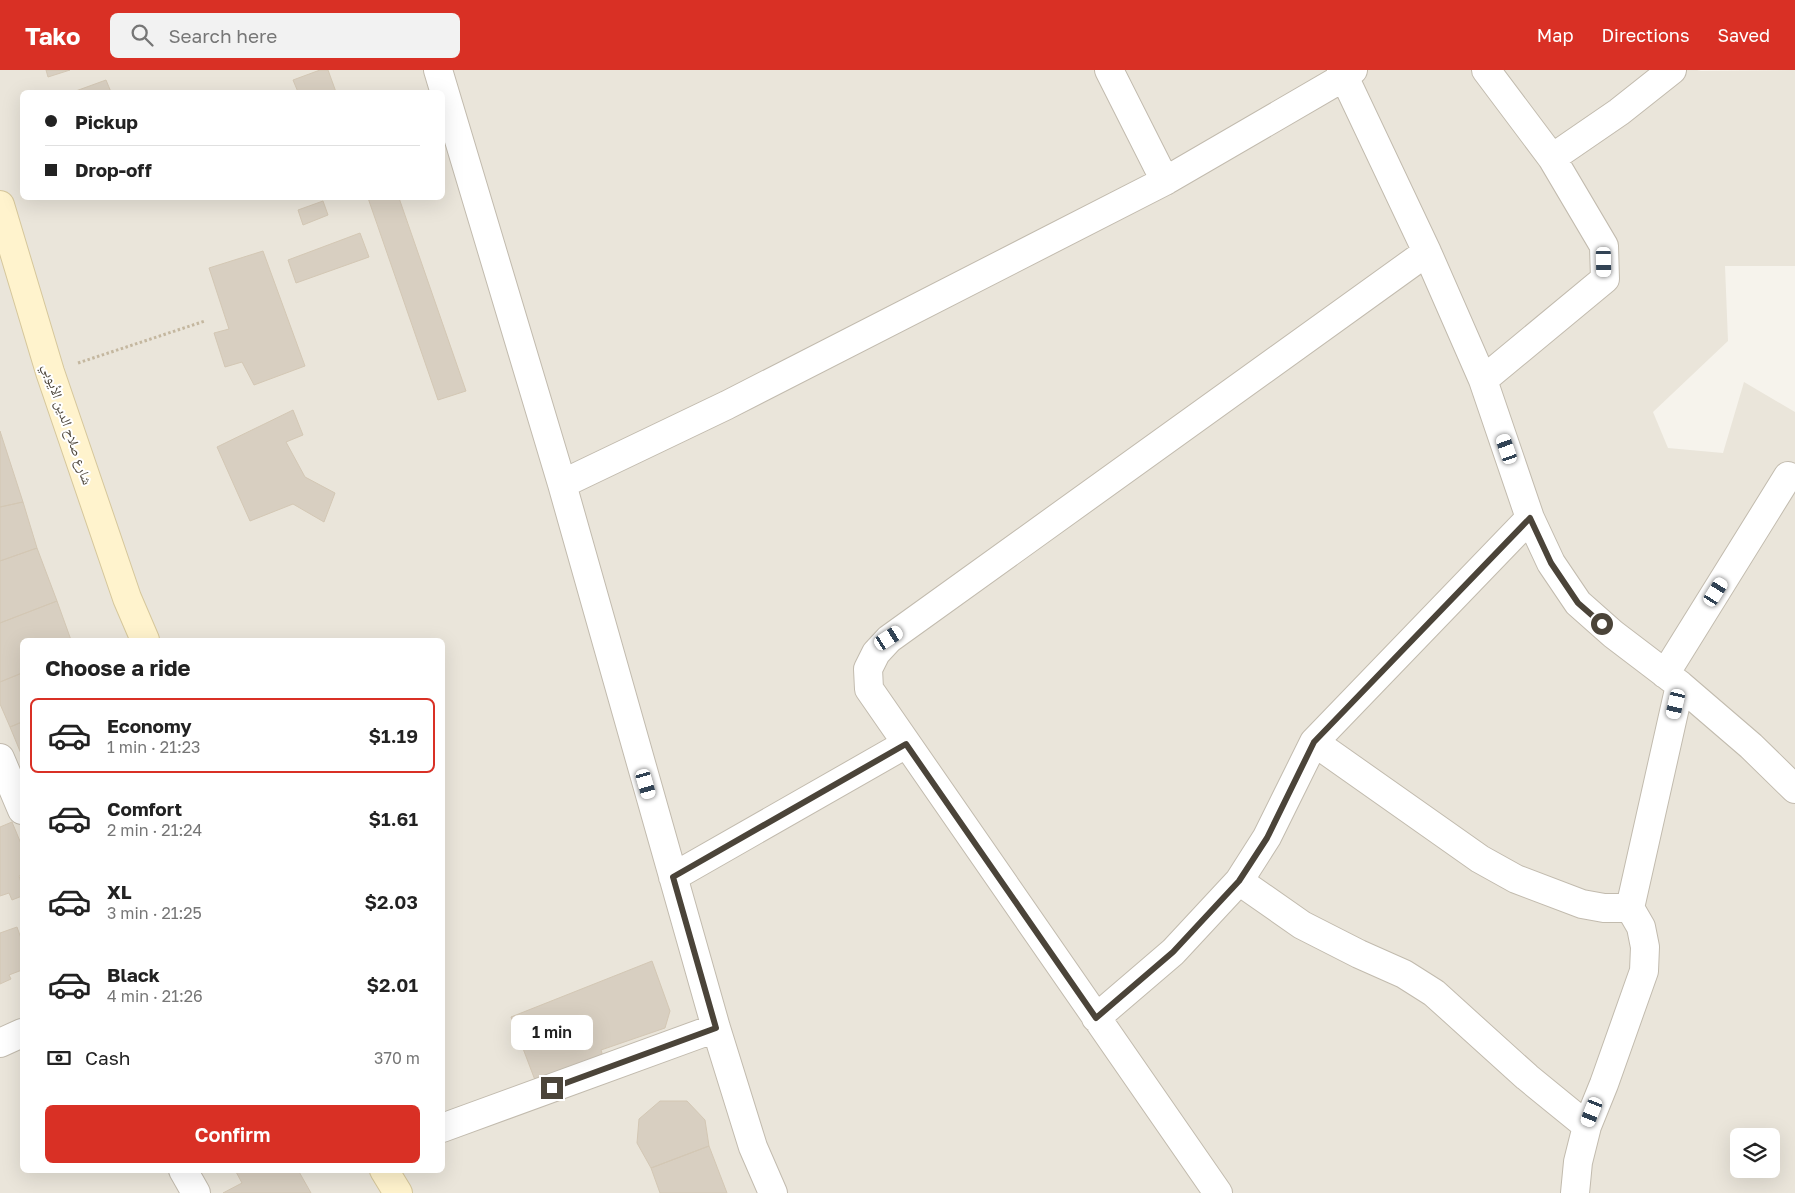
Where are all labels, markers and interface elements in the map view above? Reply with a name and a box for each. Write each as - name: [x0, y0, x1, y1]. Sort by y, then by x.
- search box: [110, 13, 460, 58]
- text: Tako: [25, 21, 80, 50]
- icon: search: [128, 21, 156, 49]
- text: Search here: [168, 24, 277, 47]
- text: Map: [1537, 24, 1573, 46]
- text: Directions: [1601, 24, 1689, 46]
- text: Saved: [1717, 24, 1770, 46]
- text: Pickup: [75, 110, 138, 133]
- text: Drop-off: [75, 158, 152, 181]
- car: [1596, 247, 1611, 277]
- street label: شارع صلاح الدين الأيوبي: [36, 361, 97, 488]
- car: [1495, 432, 1518, 466]
- car: [1701, 575, 1730, 609]
- route start: [1591, 613, 1613, 635]
- car: [872, 624, 905, 652]
- text: Choose a ride: [45, 654, 191, 681]
- car: [1665, 688, 1686, 720]
- icon: car: [47, 713, 92, 758]
- text: Economy: [107, 714, 192, 737]
- text: $1.19: [369, 724, 418, 747]
- text: 1 min · 21:23: [107, 737, 200, 757]
- car: [634, 768, 657, 800]
- icon: car: [47, 796, 92, 841]
- text: Comfort: [107, 797, 182, 820]
- text: $1.61: [369, 807, 418, 830]
- text: 2 min · 21:24: [107, 820, 202, 840]
- icon: car: [47, 879, 92, 924]
- text: XL: [107, 880, 132, 903]
- text: $2.03: [365, 890, 418, 913]
- text: 3 min · 21:25: [107, 903, 202, 923]
- icon: car: [47, 962, 92, 1007]
- text: Black: [107, 963, 160, 986]
- text: $2.01: [366, 973, 418, 996]
- text: 4 min · 21:26: [107, 986, 203, 1006]
- callout: 1 min: [511, 1016, 593, 1050]
- text: 1 min: [532, 1022, 572, 1042]
- icon: cash: [45, 1044, 73, 1072]
- text: Cash: [85, 1046, 130, 1069]
- text: 370 m: [374, 1048, 420, 1068]
- route end: [541, 1077, 563, 1099]
- car: [1579, 1095, 1604, 1129]
- button: Confirm: [45, 1105, 420, 1163]
- map controls: [1730, 1128, 1780, 1178]
- button: layers: [1730, 1128, 1780, 1178]

